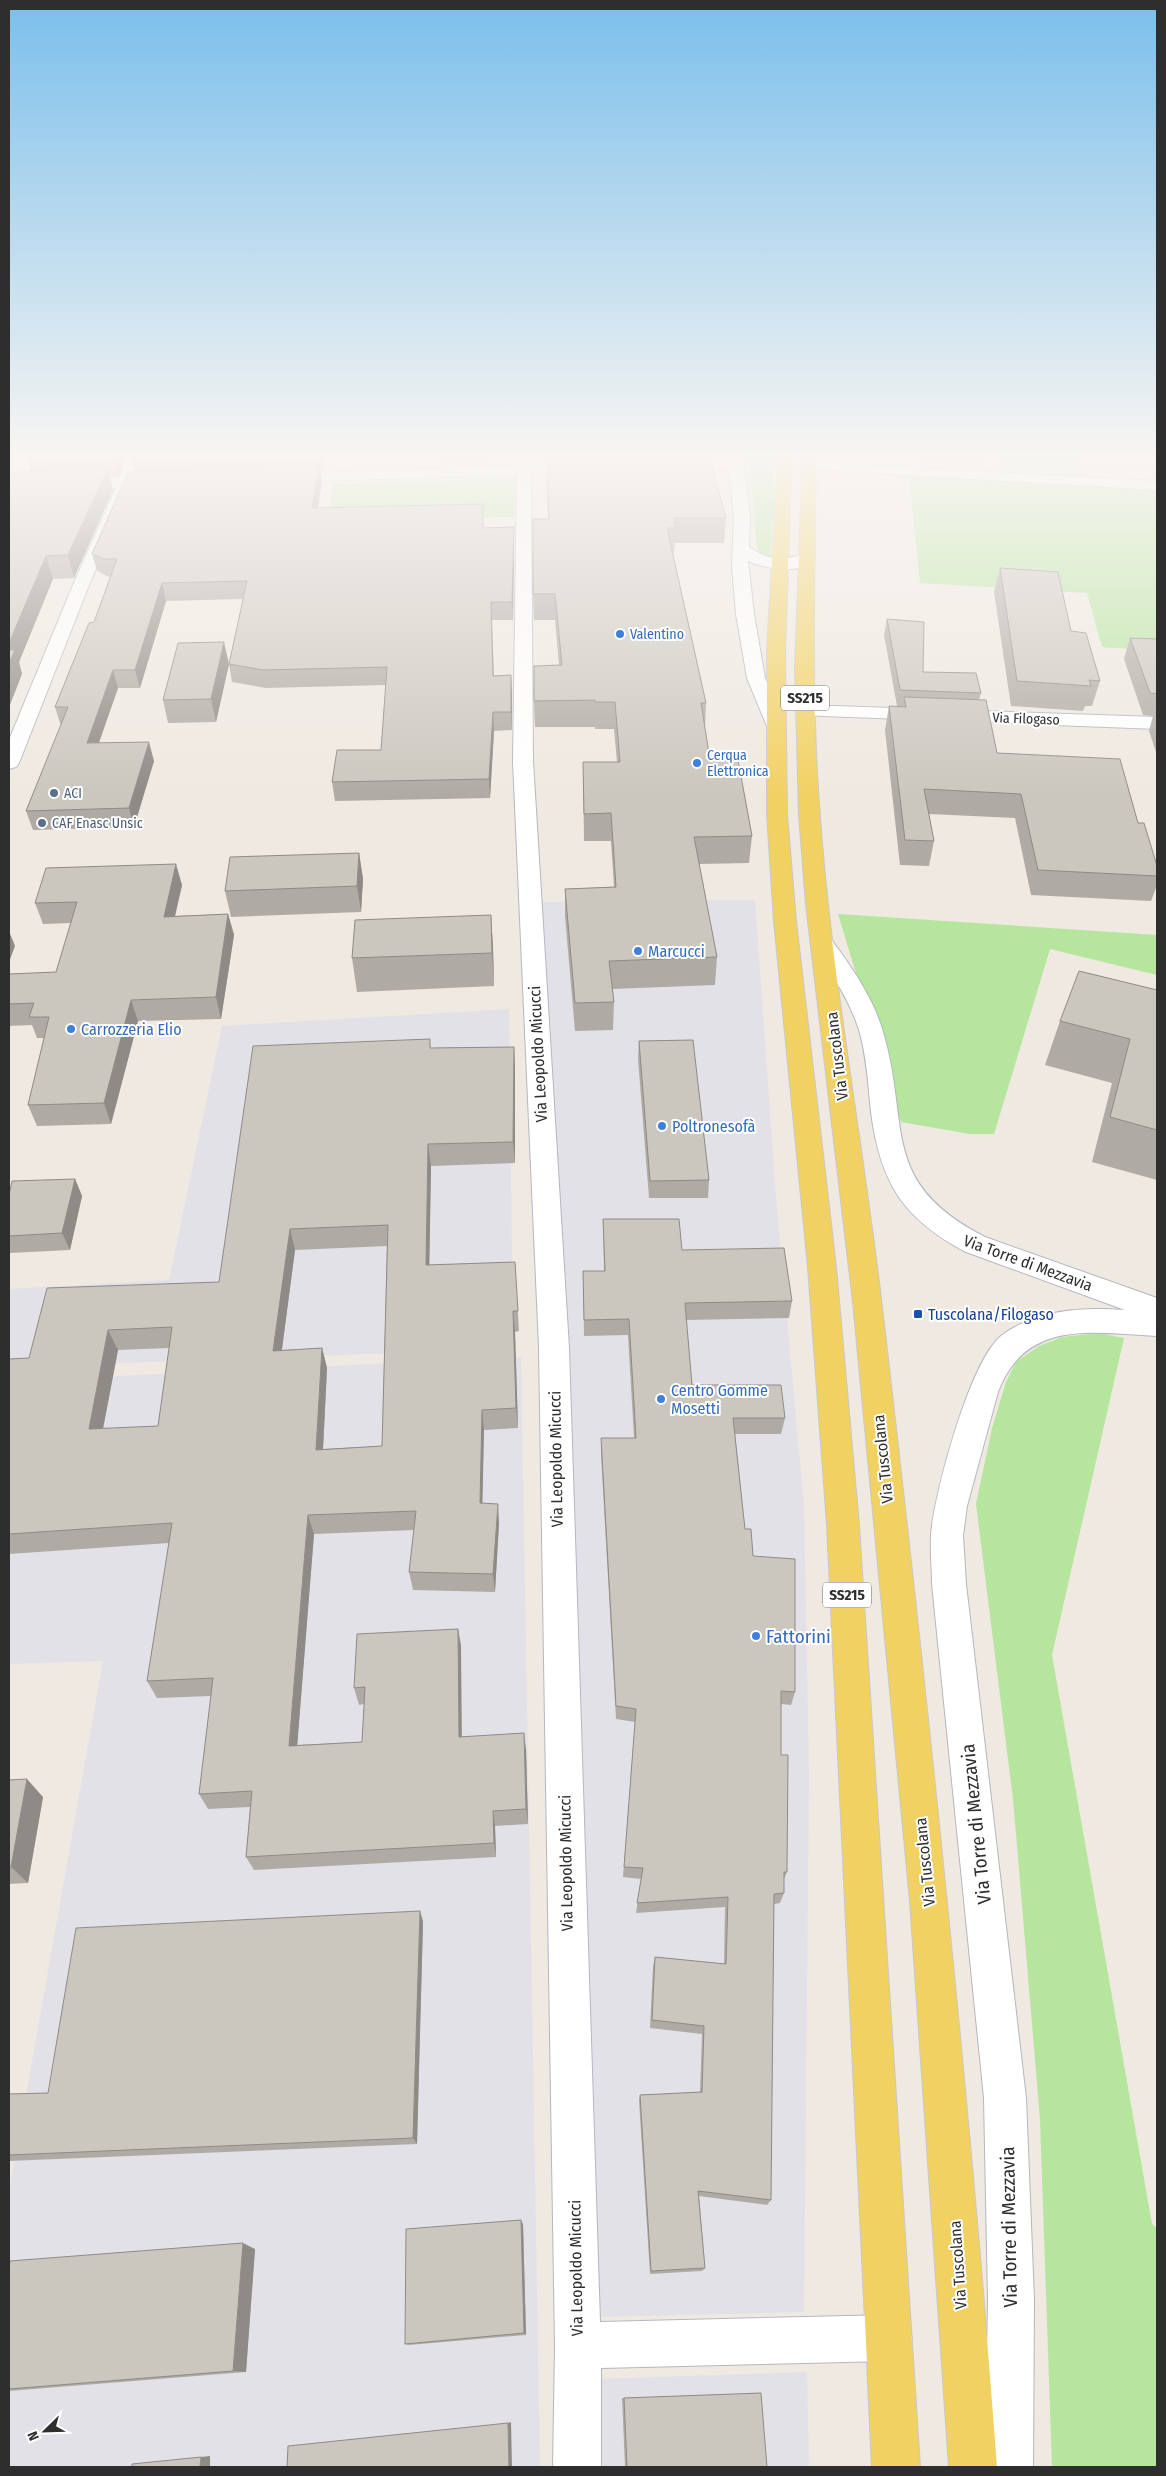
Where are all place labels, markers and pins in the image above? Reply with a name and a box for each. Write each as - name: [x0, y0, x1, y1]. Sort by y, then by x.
- place label: Valentino: [630, 626, 684, 643]
- marker: Valentino: [614, 628, 626, 640]
- place label: Cerqua Elettronica: [707, 747, 769, 780]
- marker: Cerqua Elettronica: [691, 757, 703, 769]
- place label: ACI: [64, 785, 82, 802]
- marker: ACI: [48, 787, 60, 799]
- place label: CAF Enasc Unsic: [52, 815, 143, 832]
- marker: CAF Enasc Unsic: [36, 817, 48, 829]
- place label: Marcucci: [648, 942, 705, 961]
- marker: Marcucci: [632, 945, 644, 957]
- place label: Carrozzeria Elio: [81, 1020, 182, 1039]
- marker: Carrozzeria Elio: [65, 1023, 77, 1035]
- place label: Poltronesofà: [672, 1117, 755, 1136]
- marker: Poltronesofà: [656, 1120, 668, 1132]
- place label: Tuscolana/Filogaso: [928, 1305, 1054, 1324]
- marker: Tuscolana/Filogaso: [912, 1308, 924, 1320]
- place label: Centro Gomme Mosetti: [671, 1381, 768, 1418]
- marker: Centro Gomme Mosetti: [655, 1393, 667, 1405]
- place label: Fattorini: [766, 1625, 831, 1648]
- marker: Fattorini: [750, 1630, 762, 1642]

